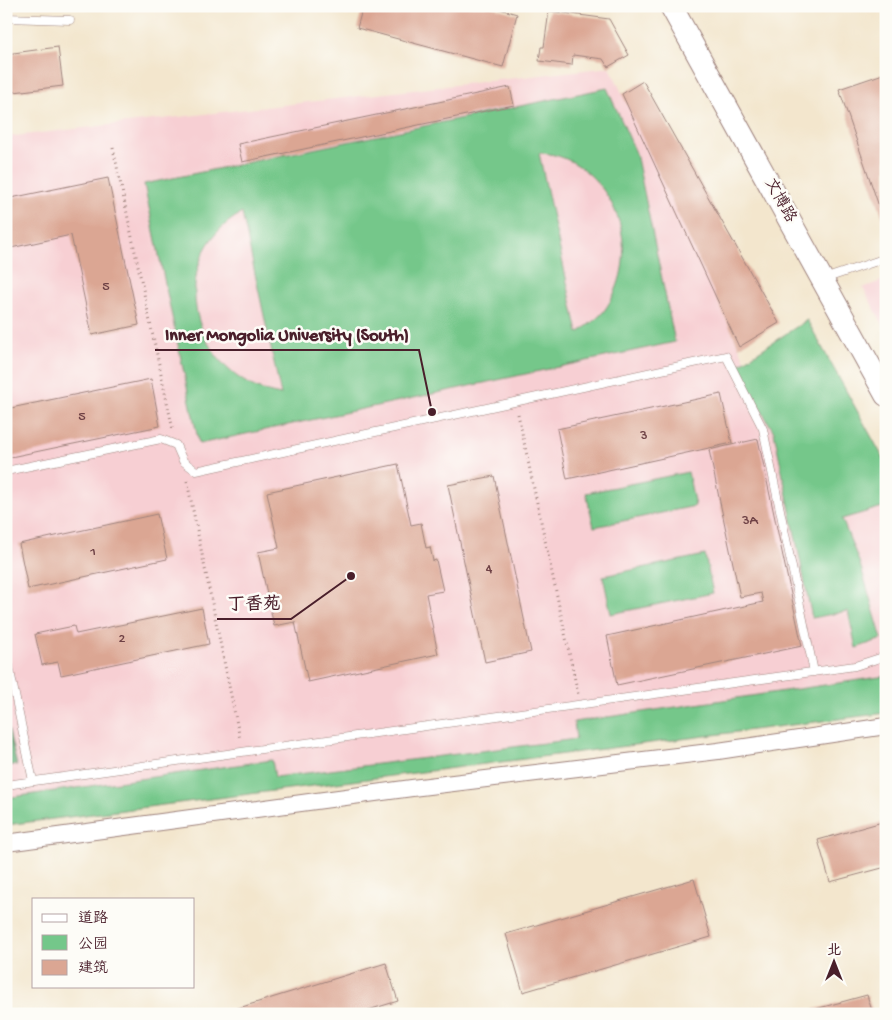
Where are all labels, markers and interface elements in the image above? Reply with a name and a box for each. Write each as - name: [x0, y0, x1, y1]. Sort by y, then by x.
- street label: 文博路: [759, 174, 801, 227]
- house number: 5: [102, 279, 110, 296]
- callout: Inner Mongolia University (South): [155, 317, 419, 350]
- text: Inner Mongolia University (South): [165, 326, 409, 347]
- house number: 5: [78, 409, 86, 426]
- house number: 3: [639, 428, 648, 445]
- house number: 3A: [741, 513, 759, 530]
- house number: 1: [89, 544, 96, 561]
- house number: 4: [486, 561, 493, 578]
- callout: 丁香苑: [217, 586, 291, 619]
- text: 丁香苑: [227, 594, 281, 616]
- house number: 2: [119, 631, 126, 648]
- legend: [32, 898, 195, 988]
- text: 道路: [78, 910, 108, 928]
- text: 公园: [78, 936, 108, 954]
- north arrow: [810, 938, 860, 988]
- text: 北: [827, 943, 841, 960]
- text: 建筑: [78, 960, 108, 978]

